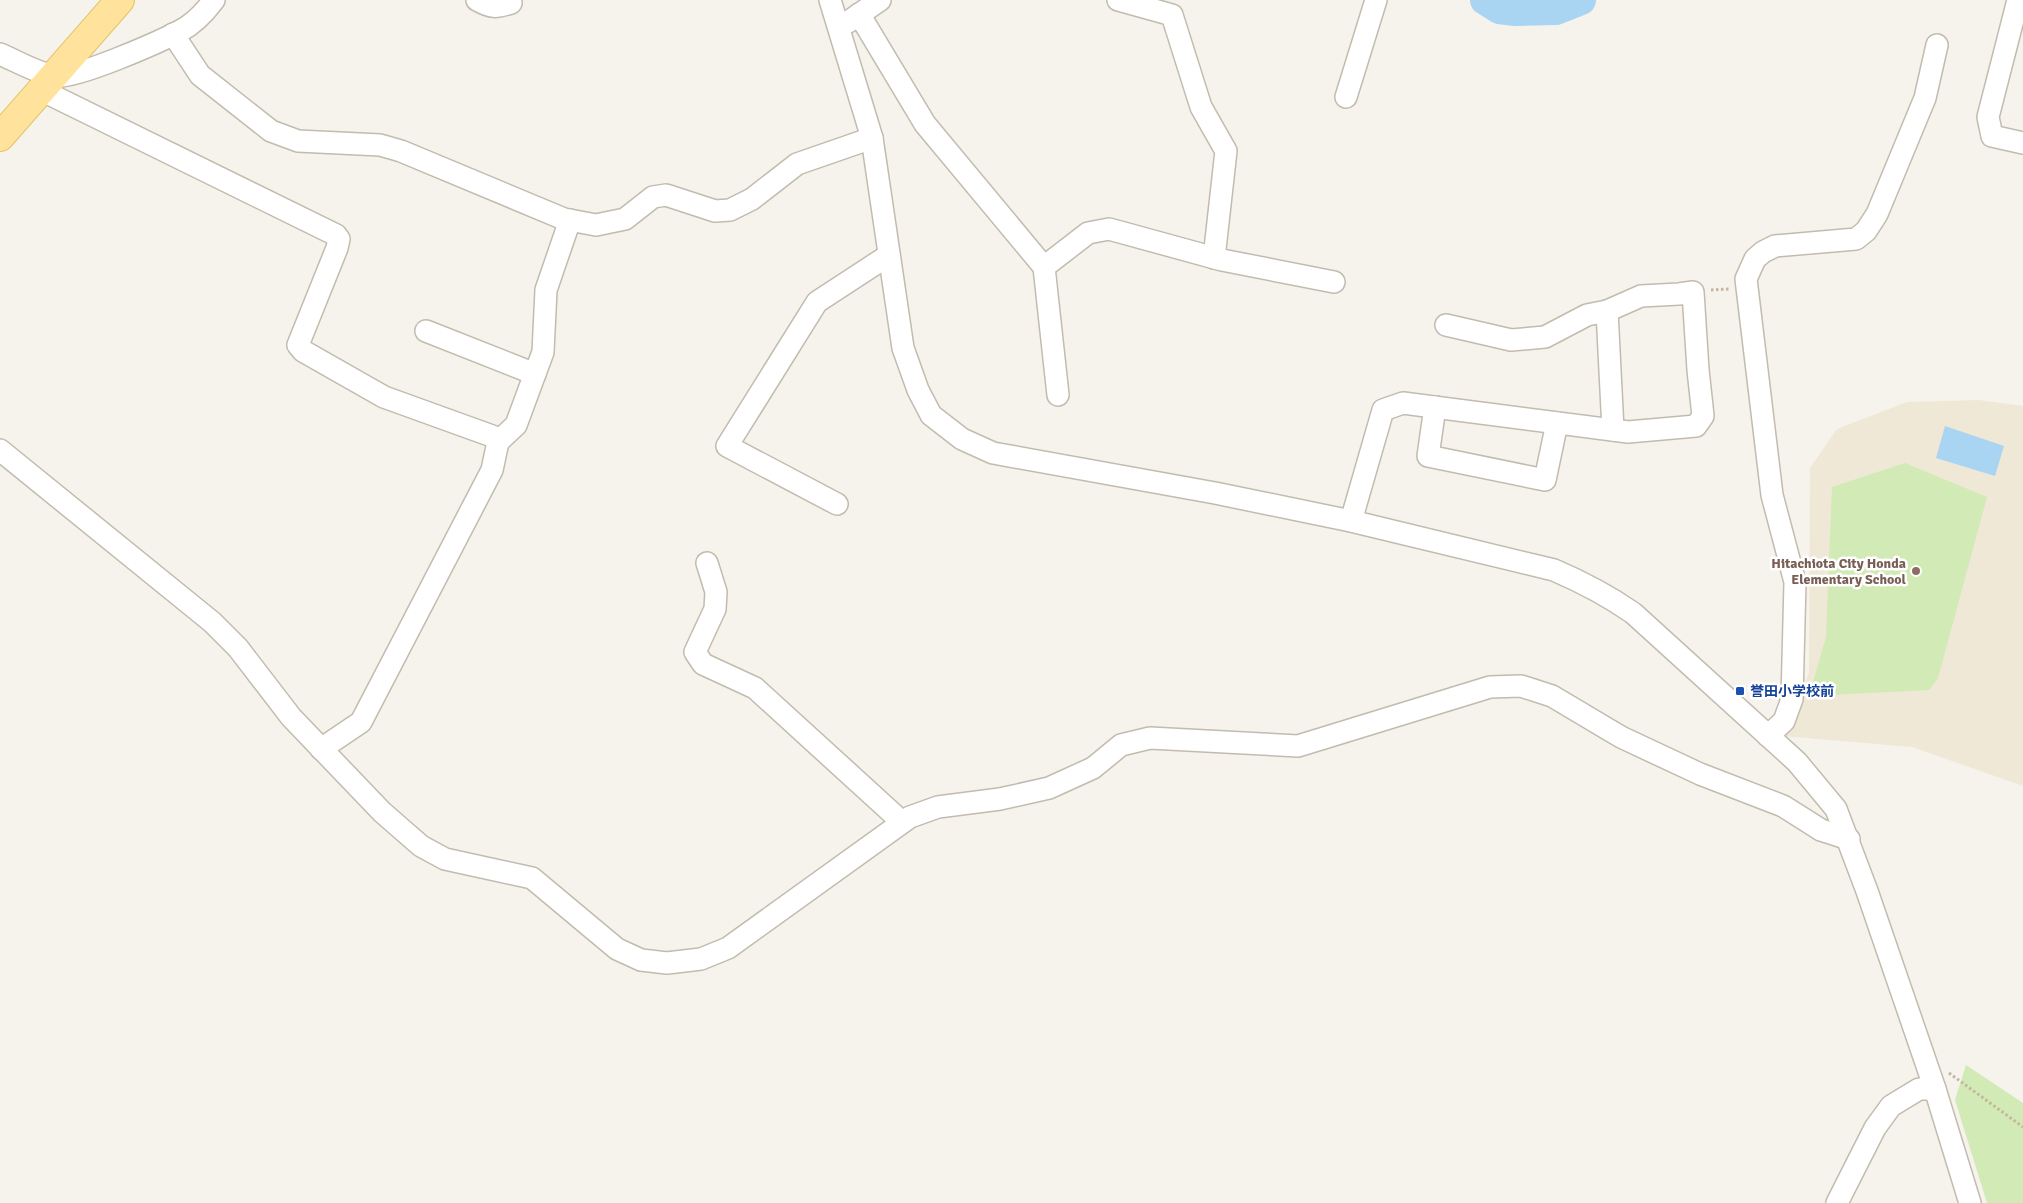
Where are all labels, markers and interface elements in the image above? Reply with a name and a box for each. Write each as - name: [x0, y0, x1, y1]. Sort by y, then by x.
- place label: Hitachiota City Honda Elementary School: [1771, 555, 1907, 588]
- marker: Hitachiota City Honda Elementary School: [1910, 565, 1922, 577]
- place label: 誉田小学校前: [1750, 683, 1834, 700]
- marker: 誉田小学校前: [1734, 685, 1746, 697]

